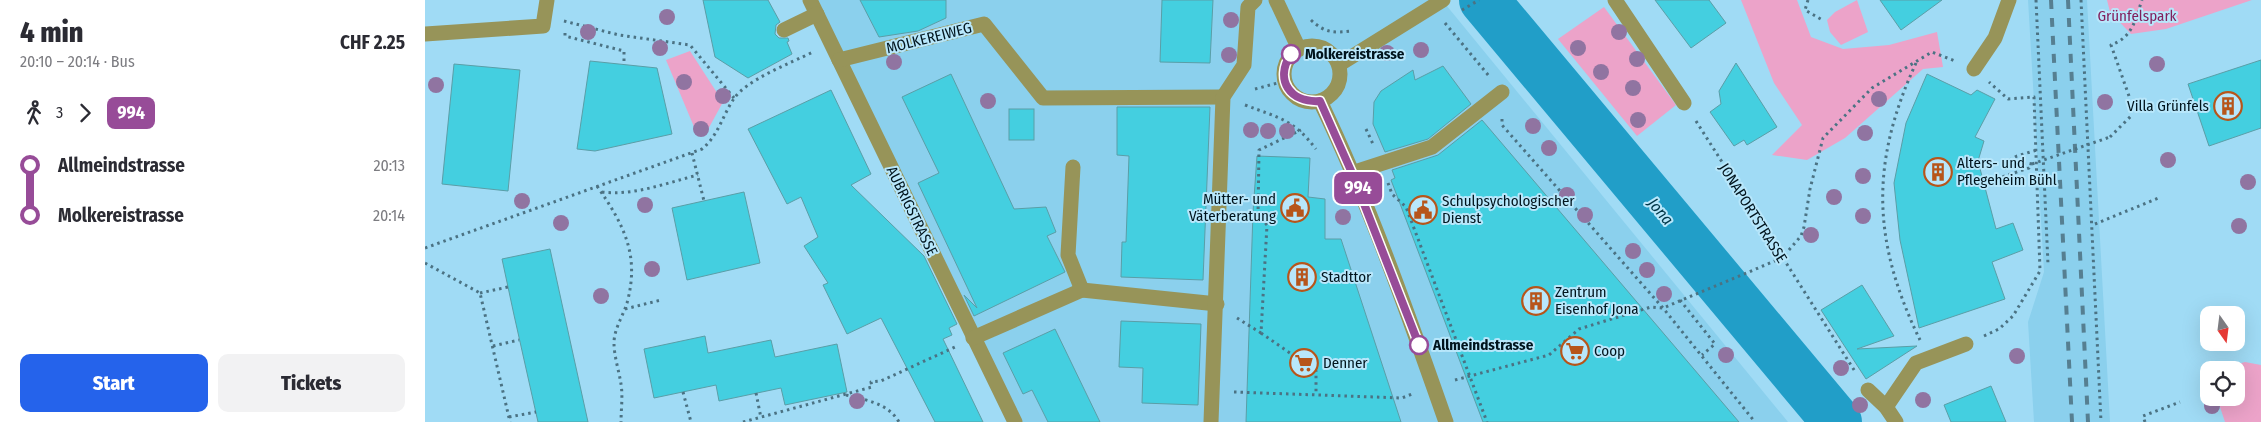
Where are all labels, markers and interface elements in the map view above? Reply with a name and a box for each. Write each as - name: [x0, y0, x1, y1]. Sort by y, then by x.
- park label: Grünfelspark: [2097, 7, 2177, 25]
- text: 4 min: [20, 16, 83, 49]
- street label: MOLKEREIWEG: [884, 19, 974, 57]
- text: CHF 2.25: [340, 31, 405, 54]
- marker: Molkereistrasse: [1281, 44, 1301, 64]
- place label: Molkereistrasse: [1305, 45, 1405, 63]
- text: 20:10 – 20:14 · Bus: [20, 52, 135, 71]
- building icon: Villa Grünfels: [2213, 91, 2243, 121]
- place label: Villa Grünfels: [2127, 97, 2209, 115]
- icon: walk: [20, 99, 48, 127]
- icon: forward: [71, 99, 99, 127]
- text: 994: [117, 102, 145, 124]
- text: 3: [56, 103, 63, 122]
- text: Allmeindstrasse: [58, 154, 185, 177]
- place label: Alters- und Pflegeheim Bühl: [1957, 154, 2057, 189]
- text: 20:13: [373, 156, 405, 175]
- building icon: Alters- und Pflegeheim Bühl: [1923, 157, 1953, 187]
- street label: JONAPORTSTRASSE: [1715, 160, 1791, 266]
- street label: AUBRIGSTRASSE: [883, 163, 941, 259]
- line badge: 994: [1329, 172, 1387, 204]
- text: 994: [1344, 177, 1372, 199]
- place label: Mütter- und Väterberatung: [1189, 190, 1276, 225]
- place label: Schulpsychologischer Dienst: [1442, 192, 1575, 227]
- public building icon: Mütter- und Väterberatung: [1280, 193, 1310, 223]
- water label: Jona: [1643, 193, 1677, 229]
- public building icon: Schulpsychologischer Dienst: [1408, 195, 1438, 225]
- text: Molkereistrasse: [58, 204, 184, 227]
- text: 20:14: [373, 206, 405, 225]
- building icon: Stadttor: [1287, 262, 1317, 292]
- place label: Stadttor: [1321, 268, 1372, 286]
- place label: Zentrum Eisenhof Jona: [1555, 283, 1639, 318]
- building icon: Zentrum Eisenhof Jona: [1521, 286, 1551, 316]
- north arrow: [2200, 306, 2245, 351]
- map controls: [2200, 306, 2245, 406]
- marker: Allmeindstrasse: [1409, 335, 1429, 355]
- place label: Allmeindstrasse: [1432, 336, 1534, 354]
- supermarket icon: Coop: [1560, 336, 1590, 366]
- place label: Coop: [1594, 342, 1625, 360]
- supermarket icon: Denner: [1289, 348, 1319, 378]
- button: Start: [20, 354, 208, 412]
- button: Tickets: [218, 354, 405, 412]
- place label: Denner: [1323, 354, 1368, 372]
- button: locate: [2200, 361, 2245, 406]

